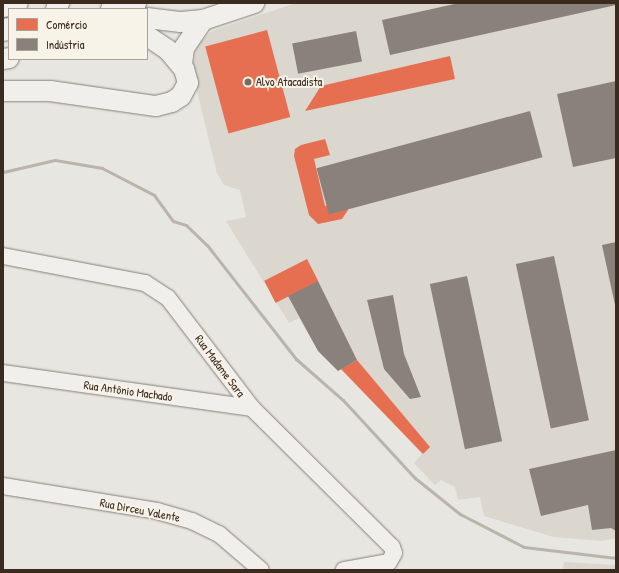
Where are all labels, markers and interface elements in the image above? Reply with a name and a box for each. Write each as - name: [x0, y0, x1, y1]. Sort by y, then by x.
- legend: [8, 8, 148, 60]
- text: Comércio: [46, 16, 87, 33]
- text: Indústria: [46, 36, 84, 53]
- place label: Alvo Atacadista: [256, 75, 322, 89]
- marker: Alvo Atacadista: [243, 77, 253, 87]
- street label: Rua Madame Sara: [192, 332, 248, 400]
- street label: Rua Antônio Machado: [83, 378, 173, 404]
- street label: Rua Dirceu Valente: [99, 495, 181, 525]

